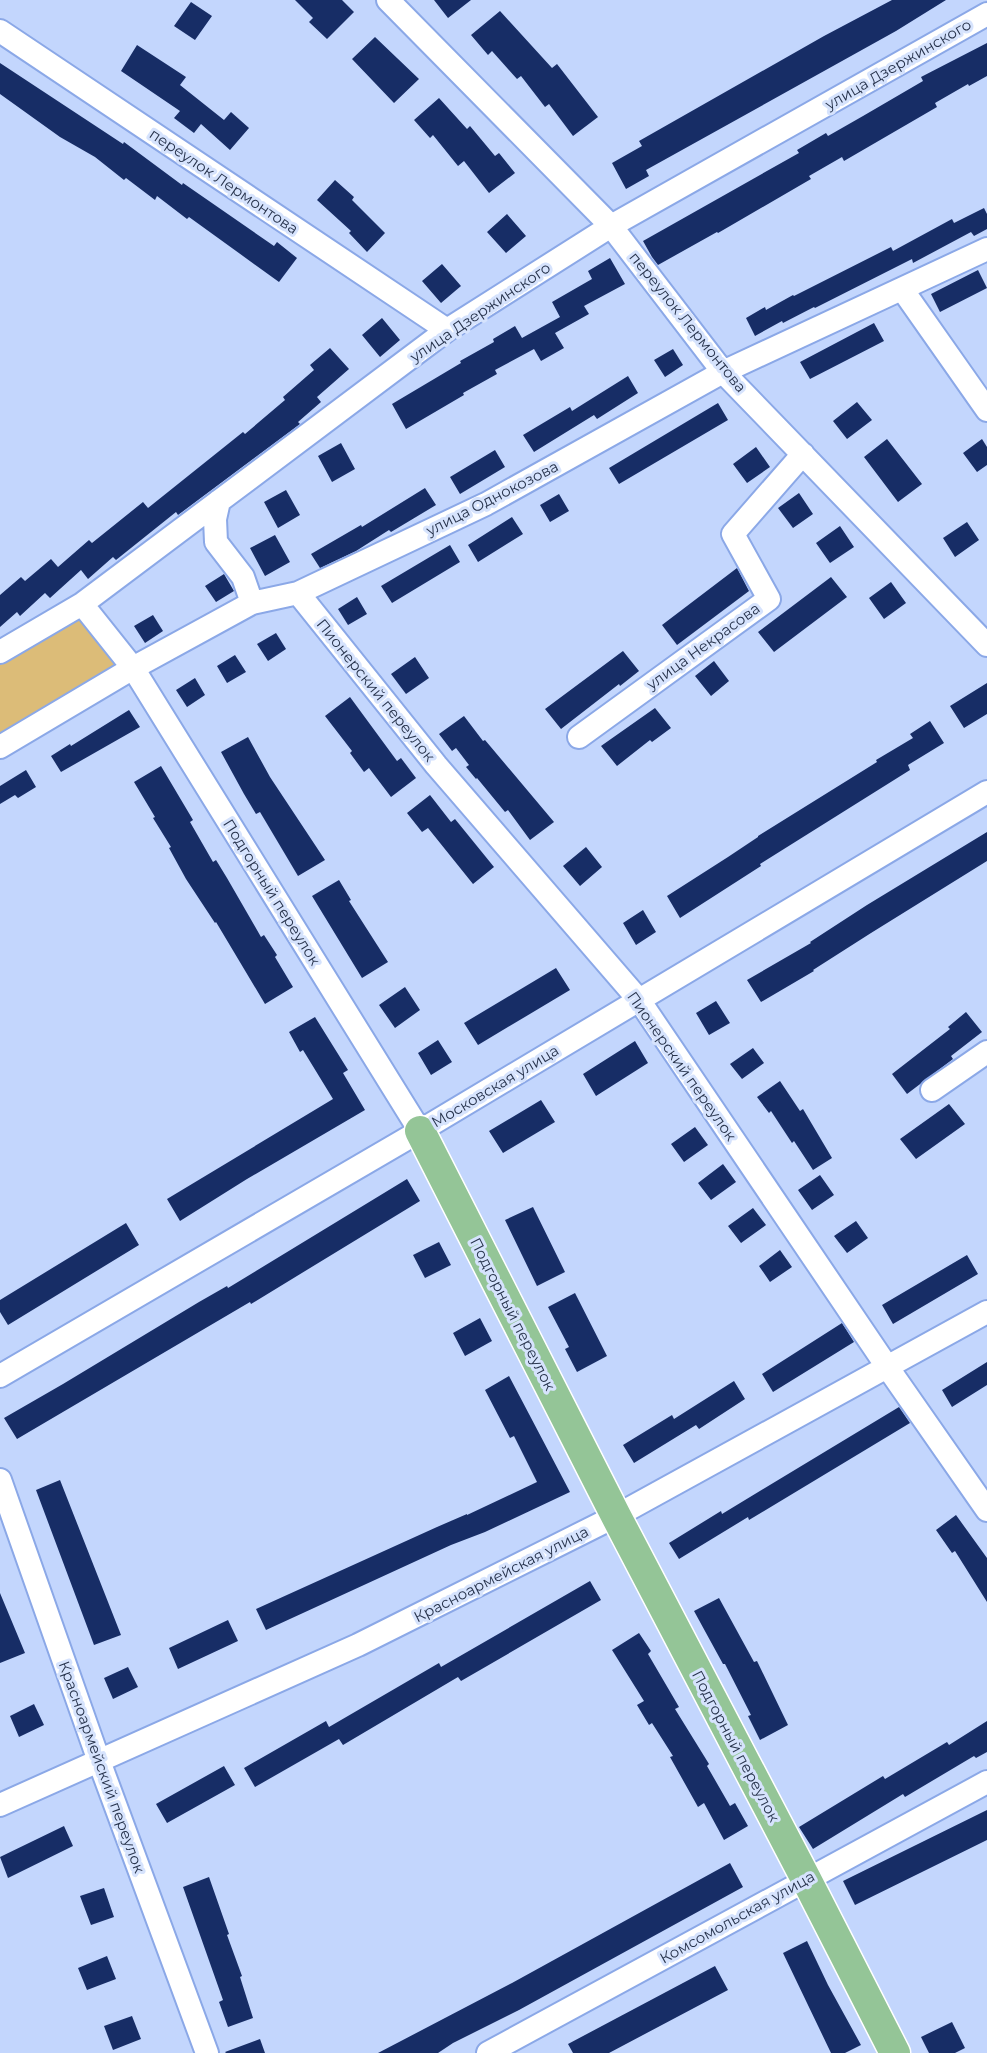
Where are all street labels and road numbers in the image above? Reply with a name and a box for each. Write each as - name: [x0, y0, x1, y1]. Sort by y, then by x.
- street label: улица Дзержинского: [821, 14, 974, 114]
- street label: переулок Лермонтова: [146, 124, 302, 238]
- street label: переулок Лермонтова: [625, 248, 751, 396]
- street label: улица Дзержинского: [405, 258, 554, 367]
- street label: улица Однокозова: [422, 456, 561, 540]
- street label: улица Некрасова: [642, 598, 764, 694]
- street label: Пионерский переулок: [313, 615, 440, 765]
- street label: Подгорный переулок: [219, 815, 325, 969]
- street label: Пионерский переулок: [623, 988, 741, 1145]
- street label: Московская улица: [428, 1040, 562, 1132]
- street label: Подгорный переулок: [466, 1234, 560, 1394]
- street label: Красноармейская улица: [410, 1522, 592, 1626]
- street label: Красноармейский переулок: [55, 1658, 149, 1876]
- street label: Подгорный переулок: [688, 1667, 784, 1825]
- street label: Комсомольская улица: [656, 1866, 818, 1968]

